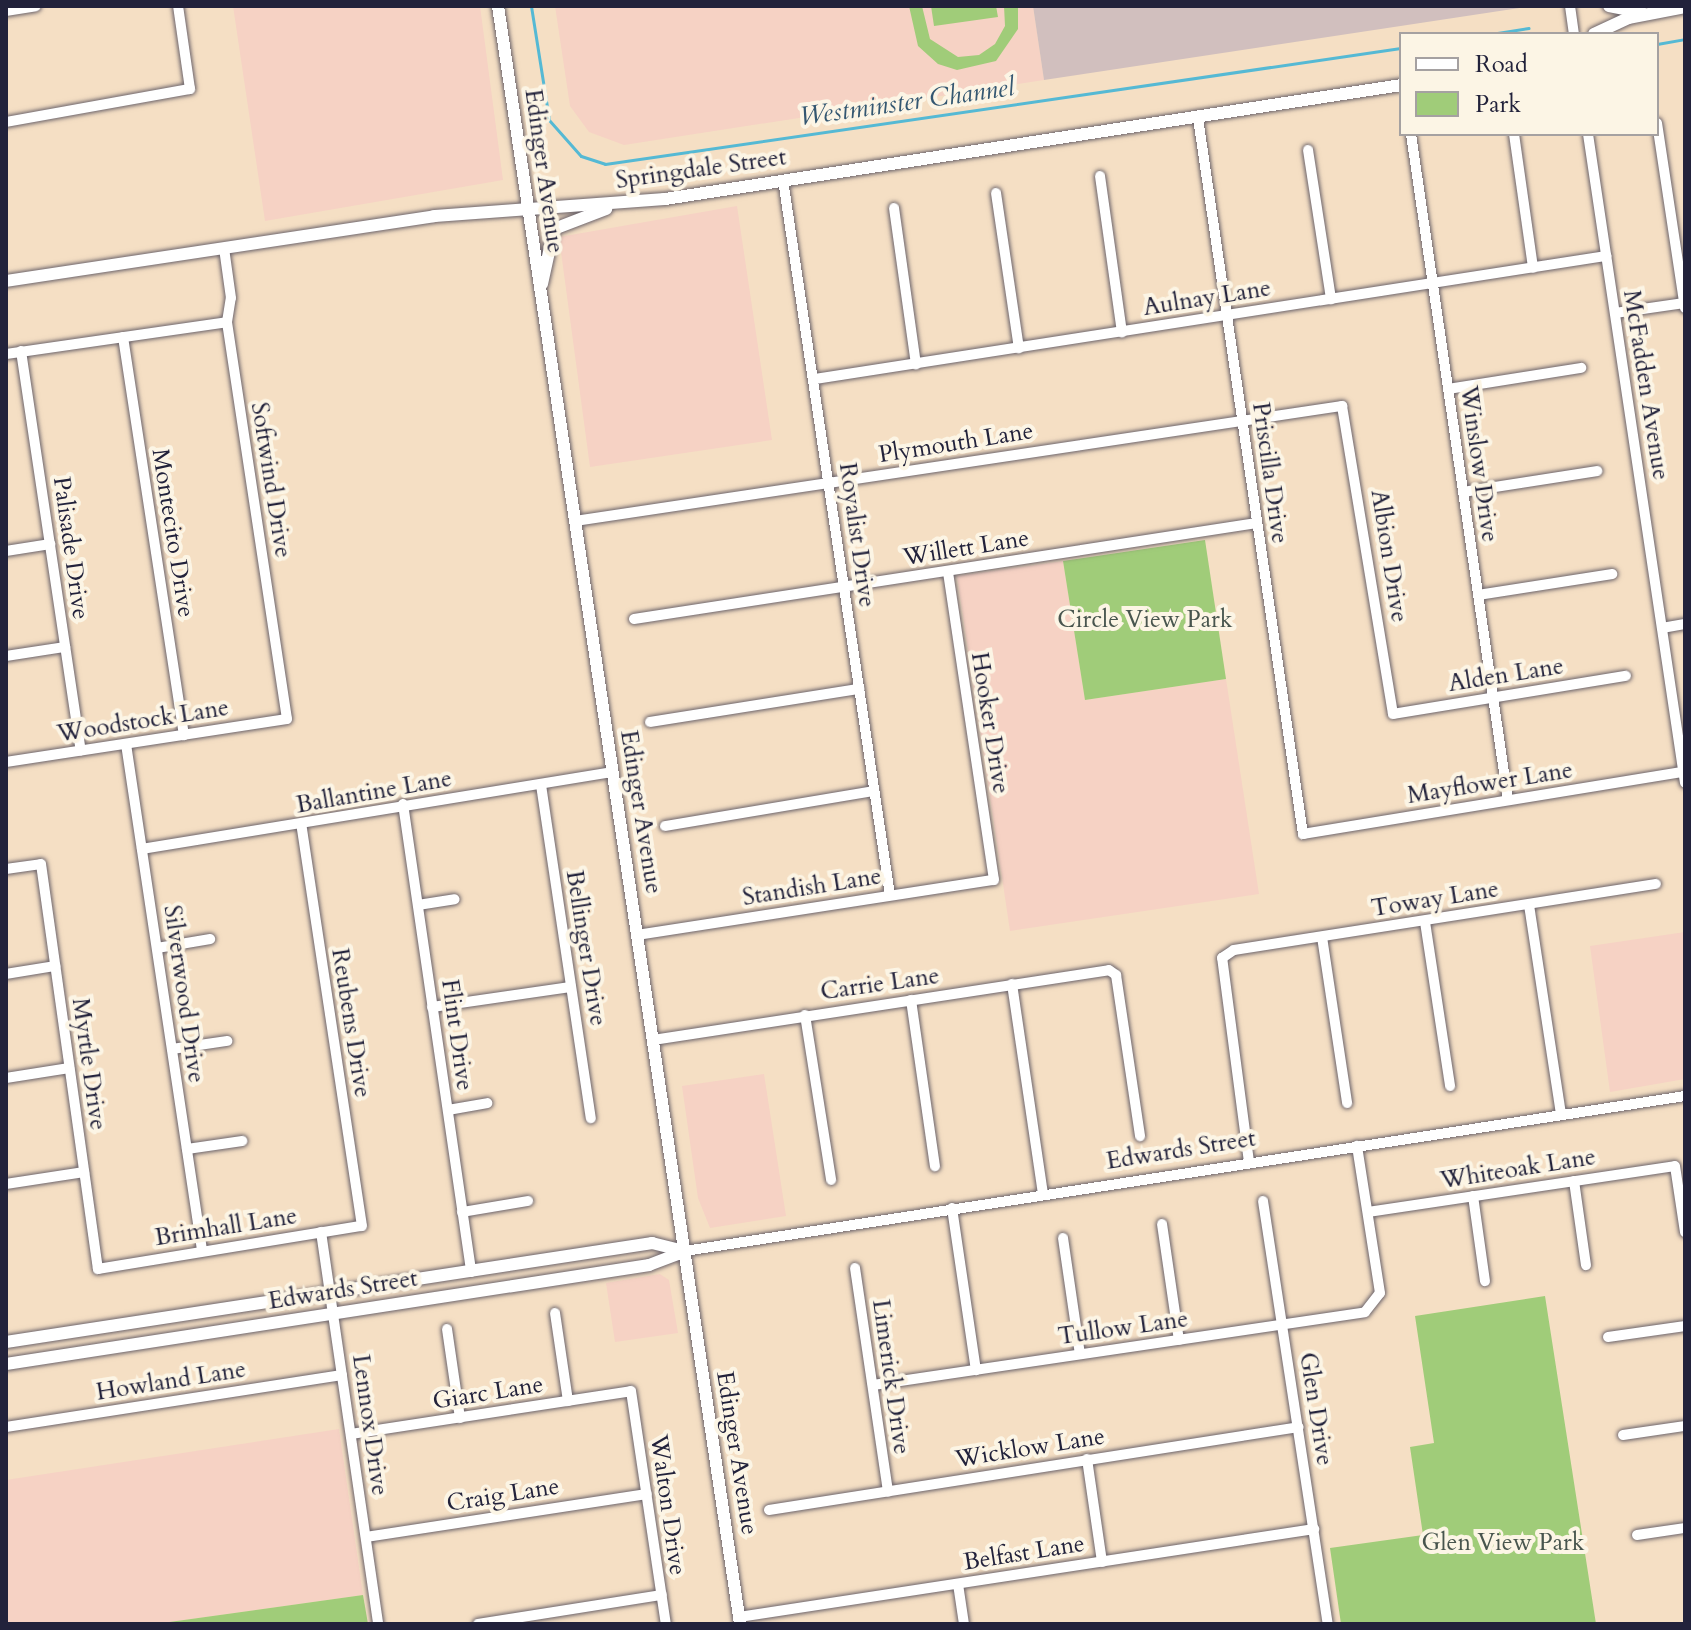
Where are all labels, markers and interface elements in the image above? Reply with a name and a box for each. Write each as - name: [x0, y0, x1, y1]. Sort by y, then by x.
- legend: [1399, 32, 1659, 136]
- text: Road: [1475, 48, 1528, 81]
- water label: Westminster Channel: [797, 71, 1017, 133]
- street label: Edinger Avenue: [518, 87, 570, 255]
- text: Park: [1475, 88, 1521, 121]
- street label: Springdale Street: [614, 143, 788, 195]
- street label: Aulnay Lane: [1141, 274, 1273, 322]
- street label: McFadden Avenue: [1617, 288, 1675, 482]
- street label: Winslow Drive: [1454, 384, 1504, 544]
- street label: Softwind Drive: [245, 400, 297, 560]
- street label: Priscilla Drive: [1246, 400, 1294, 546]
- street label: Plymouth Lane: [877, 417, 1035, 469]
- street label: Montecito Drive: [145, 447, 201, 619]
- street label: Royalist Drive: [833, 461, 881, 609]
- street label: Palisade Drive: [47, 475, 95, 621]
- street label: Albion Drive: [1364, 488, 1414, 624]
- street label: Willett Lane: [901, 524, 1031, 572]
- park label: Circle View Park: [1057, 606, 1233, 634]
- street label: Hooker Drive: [965, 650, 1015, 796]
- street label: Alden Lane: [1446, 652, 1566, 698]
- street label: Woodstock Lane: [55, 693, 231, 749]
- street label: Edinger Avenue: [614, 728, 668, 896]
- street label: Mayflower Lane: [1405, 756, 1575, 810]
- street label: Ballantine Lane: [294, 764, 454, 820]
- street label: Standish Lane: [741, 862, 883, 912]
- street label: Bellinger Drive: [559, 868, 613, 1028]
- street label: Toway Lane: [1369, 875, 1501, 923]
- street label: Silverwood Drive: [157, 903, 211, 1085]
- street label: Reubens Drive: [325, 946, 377, 1100]
- street label: Carrie Lane: [819, 961, 941, 1007]
- street label: Flint Drive: [435, 977, 479, 1093]
- street label: Myrtle Drive: [65, 996, 113, 1132]
- street label: Edwards Street: [1104, 1124, 1258, 1176]
- street label: Whiteoak Lane: [1438, 1142, 1598, 1196]
- street label: Brimhall Lane: [153, 1202, 299, 1252]
- street label: Edwards Street: [266, 1264, 420, 1316]
- street label: Limerick Drive: [866, 1298, 916, 1456]
- street label: Tullow Lane: [1056, 1305, 1190, 1351]
- street label: Glen Drive: [1293, 1350, 1339, 1468]
- street label: Lennox Drive: [346, 1353, 394, 1497]
- street label: Howland Lane: [94, 1355, 248, 1407]
- street label: Edinger Avenue: [710, 1369, 764, 1537]
- street label: Giarc Lane: [431, 1370, 545, 1416]
- street label: Wicklow Lane: [953, 1422, 1107, 1474]
- street label: Walton Drive: [644, 1433, 692, 1577]
- street label: Craig Lane: [445, 1472, 561, 1518]
- street label: Belfast Lane: [961, 1529, 1087, 1577]
- park label: Glen View Park: [1421, 1529, 1585, 1557]

